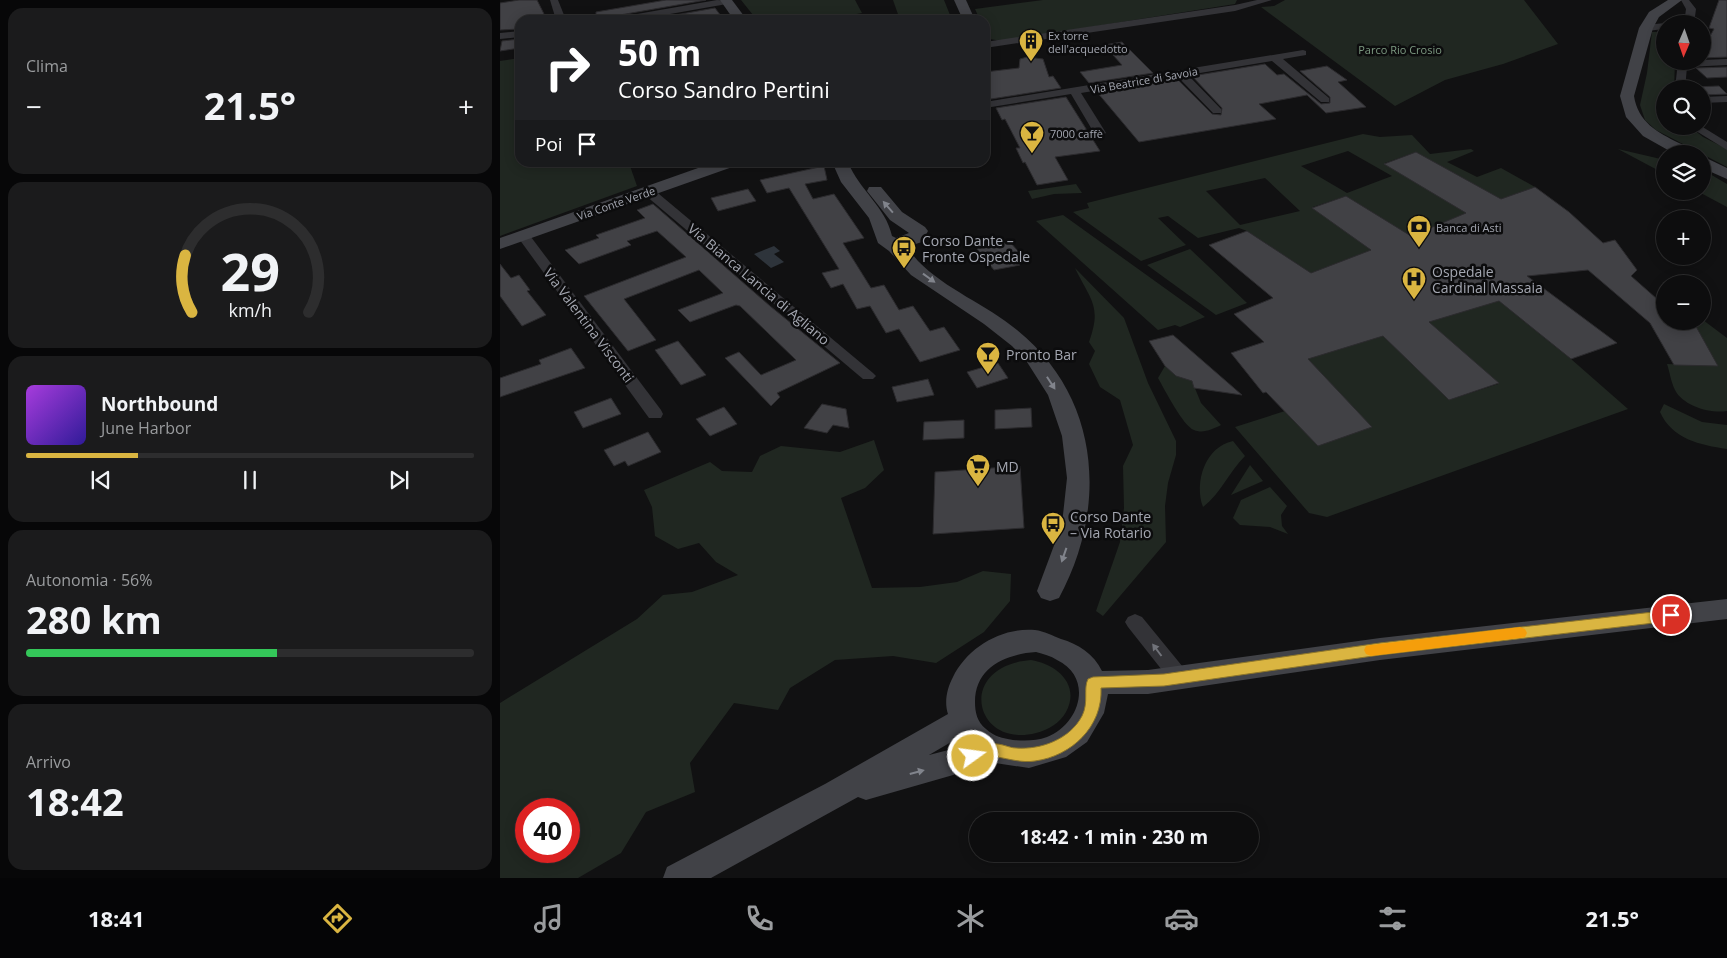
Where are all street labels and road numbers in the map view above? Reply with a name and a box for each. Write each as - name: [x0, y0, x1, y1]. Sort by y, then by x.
- street label: Via Beatrice di Savoia: [1089, 63, 1199, 97]
- street label: Via Conte Verde: [575, 183, 657, 223]
- street label: Via Bianca Lancia di Agliano: [684, 219, 834, 349]
- street label: Via Valentina Visconti: [540, 264, 638, 386]

